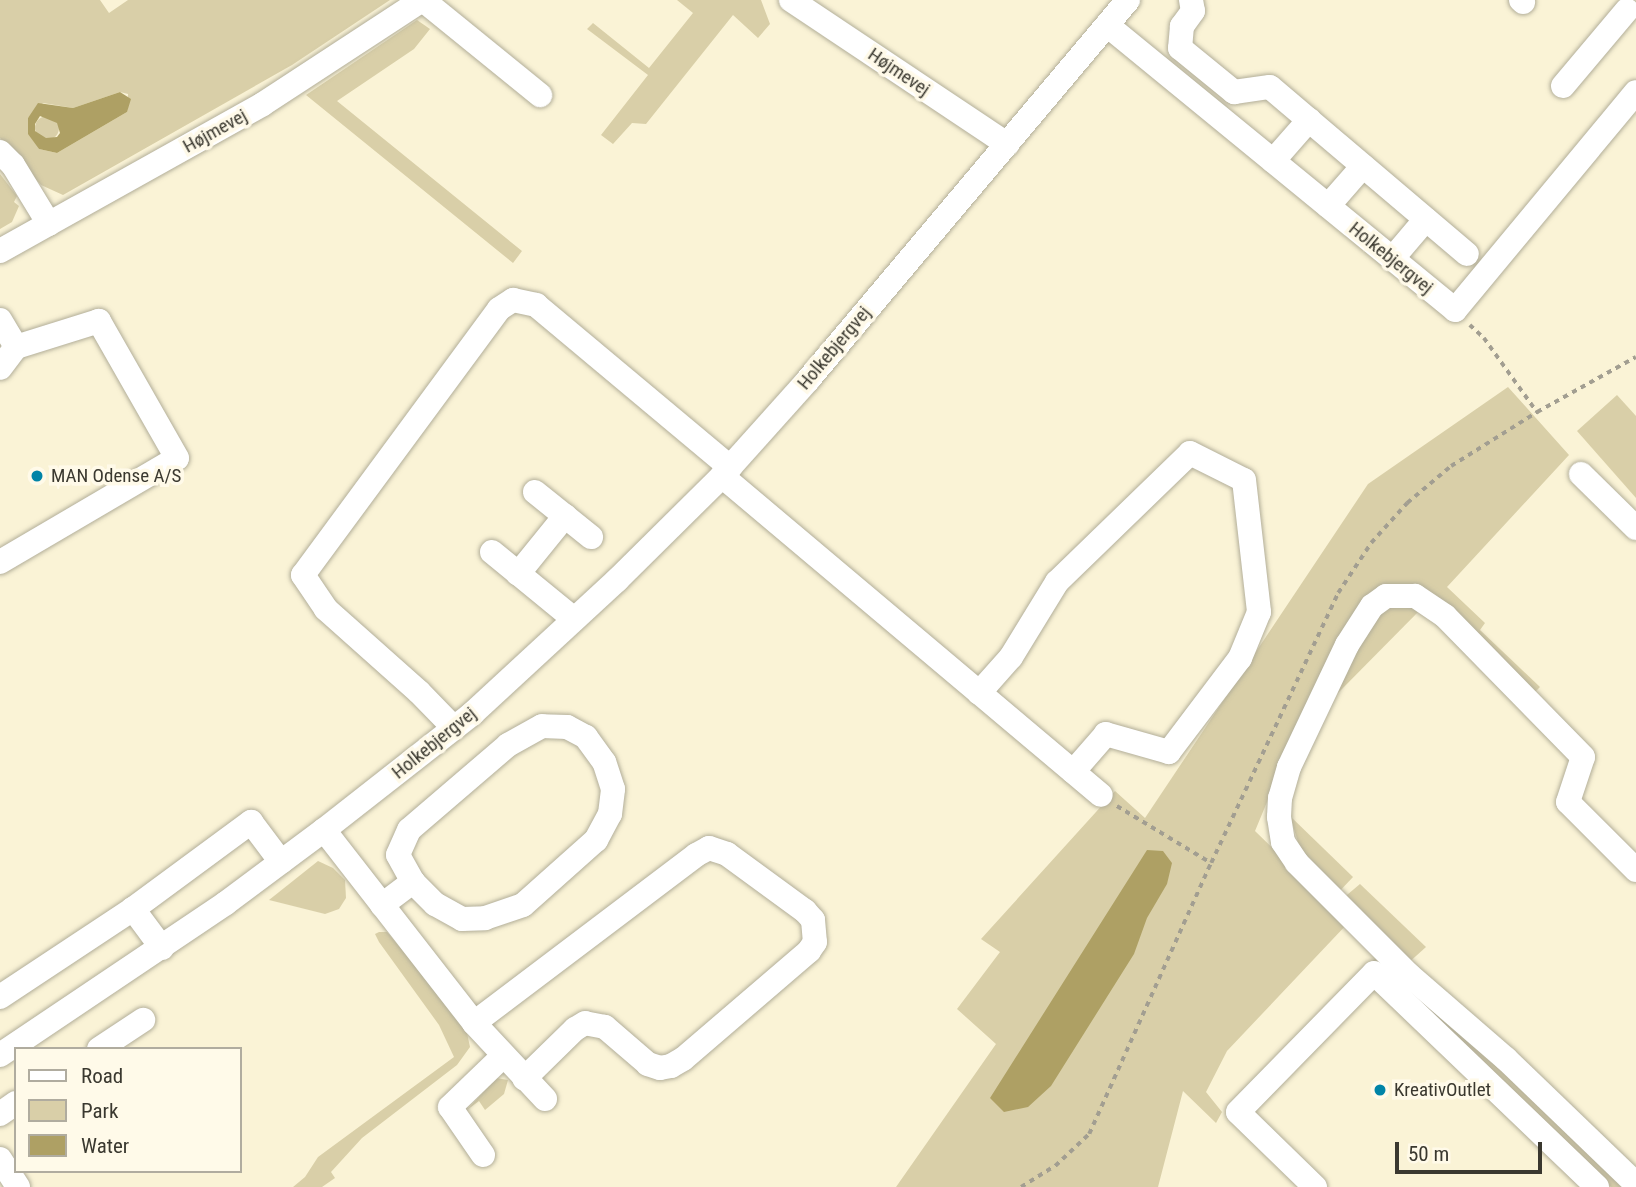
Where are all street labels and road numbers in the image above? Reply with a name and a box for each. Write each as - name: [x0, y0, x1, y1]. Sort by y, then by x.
- street label: Højmevej: [864, 43, 934, 101]
- street label: Højmevej: [179, 104, 251, 158]
- street label: Holkebjergvej: [1344, 217, 1438, 299]
- street label: Holkebjergvej: [793, 302, 875, 394]
- street label: Holkebjergvej: [387, 702, 481, 784]

